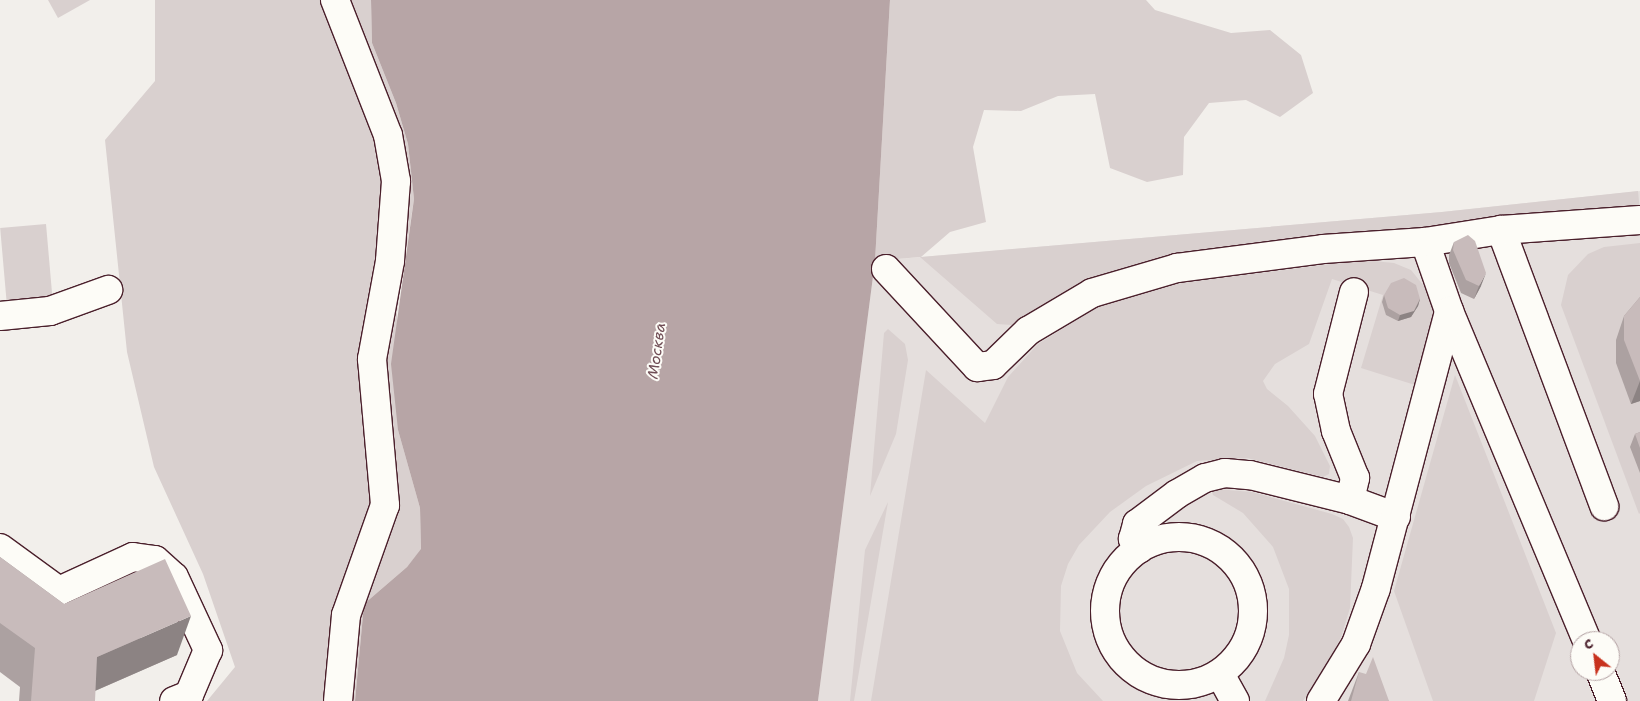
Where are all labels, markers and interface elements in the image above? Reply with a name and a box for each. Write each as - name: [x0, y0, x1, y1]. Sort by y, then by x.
- water label: Москва: [644, 322, 670, 380]
- north arrow: [1570, 631, 1620, 681]
- text: С: [1580, 634, 1596, 654]

